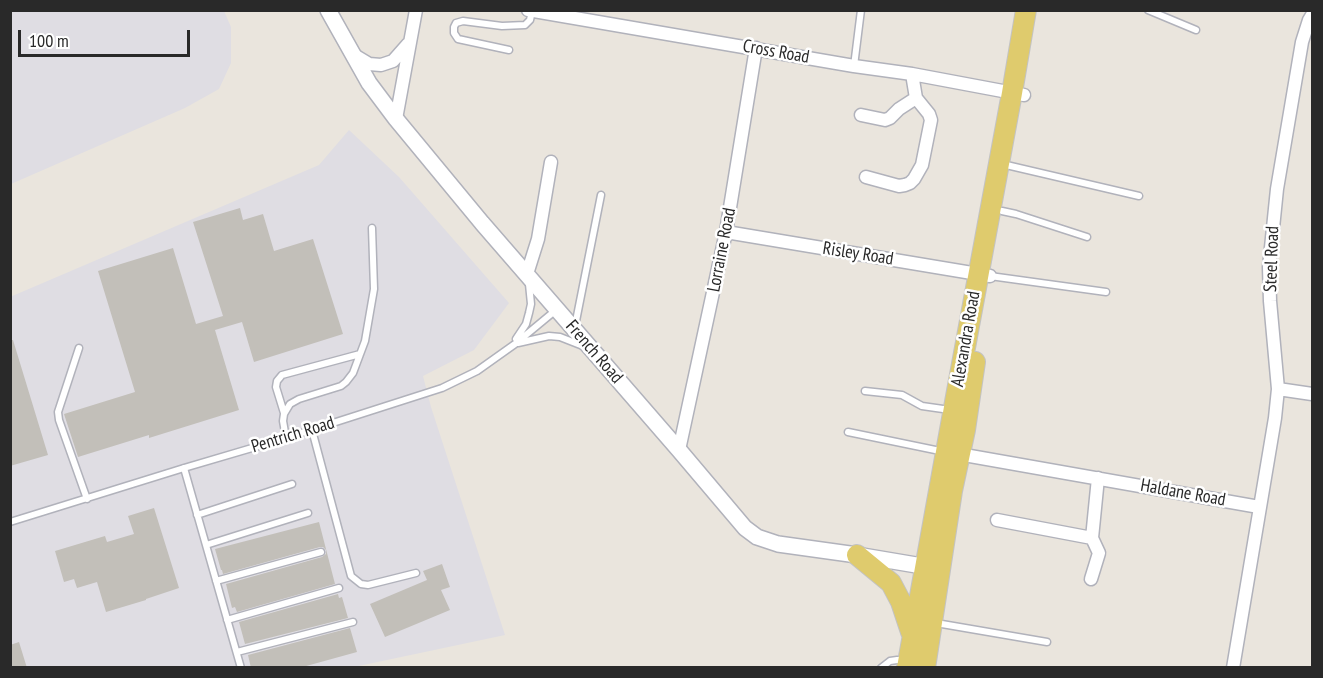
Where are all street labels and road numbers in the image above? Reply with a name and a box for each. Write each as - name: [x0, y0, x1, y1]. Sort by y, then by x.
- street label: Cross Road: [741, 36, 811, 68]
- street label: Lorraine Road: [703, 206, 741, 294]
- street label: Steel Road: [1260, 226, 1284, 292]
- street label: Risley Road: [821, 238, 895, 270]
- street label: Alexandra Road: [947, 289, 985, 389]
- street label: French Road: [561, 316, 627, 388]
- street label: Pentrich Road: [249, 412, 337, 458]
- street label: Haldane Road: [1139, 475, 1227, 511]

